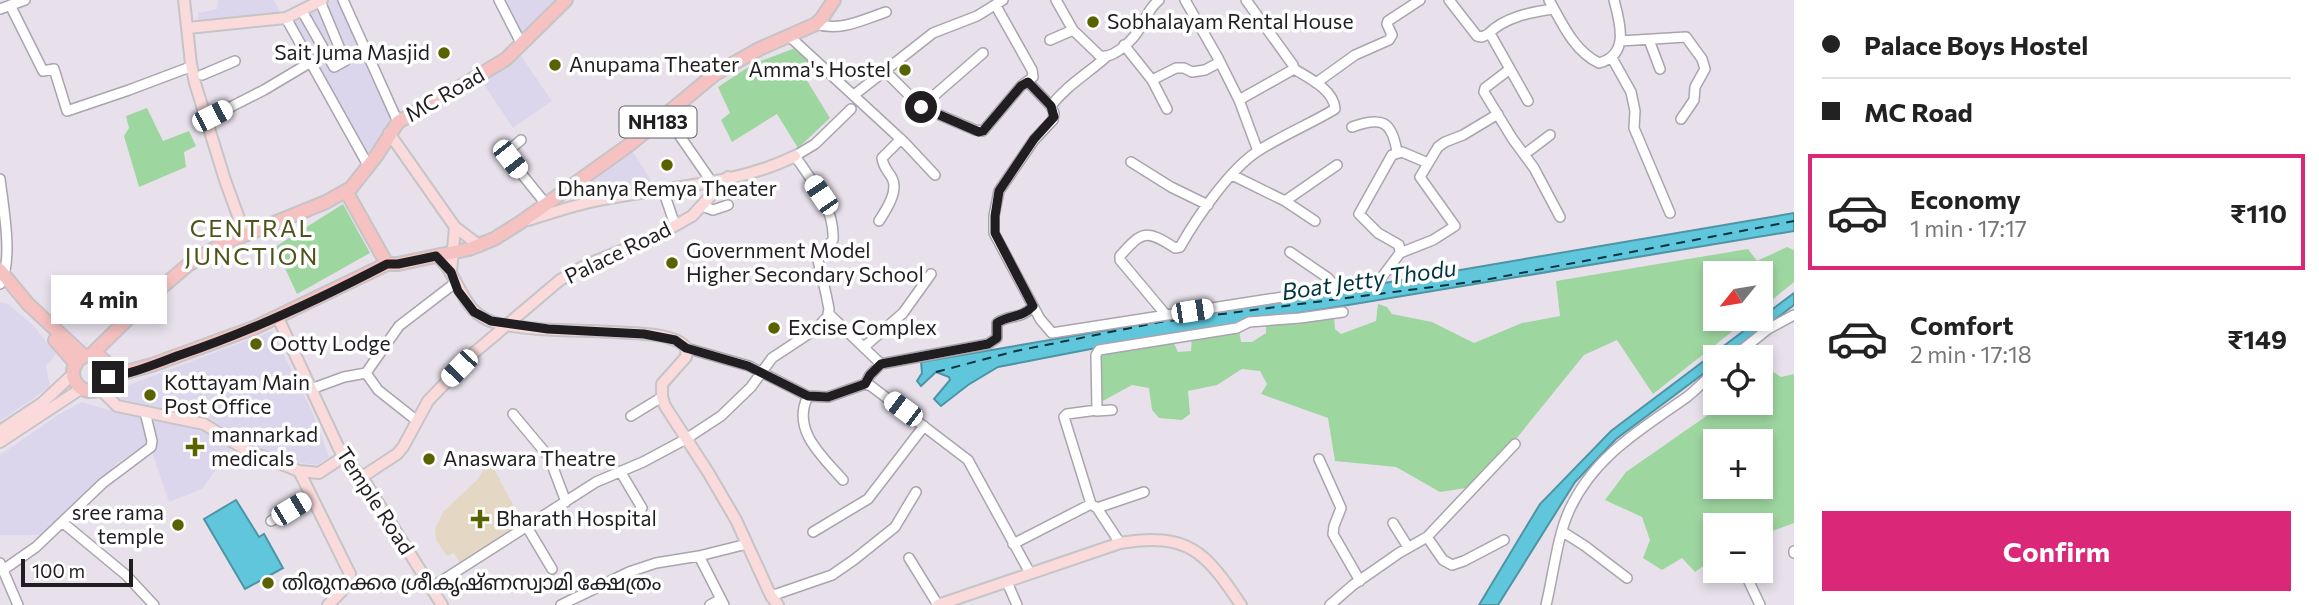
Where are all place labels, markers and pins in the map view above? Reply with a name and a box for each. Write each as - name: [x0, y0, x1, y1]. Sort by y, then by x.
- place label: Sobhalayam Rental House: [1107, 8, 1353, 33]
- marker: Sobhalayam Rental House: [1085, 14, 1101, 30]
- place label: Sait Juma Masjid: [274, 39, 430, 64]
- marker: Sait Juma Masjid: [436, 45, 452, 61]
- place label: Anupama Theater: [569, 51, 739, 76]
- place label: Amma's Hostel: [749, 56, 891, 81]
- marker: Anupama Theater: [547, 57, 563, 73]
- marker: Amma's Hostel: [897, 62, 913, 78]
- marker: Dhanya Remya Theater: [659, 157, 675, 173]
- place label: Dhanya Remya Theater: [557, 175, 777, 200]
- place label: Government Model Higher Secondary School: [686, 237, 924, 286]
- marker: Government Model Higher Secondary School: [664, 255, 680, 271]
- place label: Excise Complex: [788, 314, 937, 339]
- marker: Excise Complex: [766, 320, 782, 336]
- place label: Ootty Lodge: [270, 330, 391, 355]
- marker: Ootty Lodge: [248, 336, 264, 352]
- place label: Kottayam Main Post Office: [164, 369, 310, 418]
- marker: Kottayam Main Post Office: [142, 387, 158, 403]
- place label: mannarkad medicals: [211, 421, 318, 470]
- marker: mannarkad medicals: [185, 437, 205, 457]
- place label: Anaswara Theatre: [443, 445, 616, 470]
- marker: Anaswara Theatre: [421, 451, 437, 467]
- place label: sree rama temple: [72, 499, 164, 548]
- place label: Bharath Hospital: [496, 505, 657, 530]
- marker: Bharath Hospital: [470, 509, 490, 529]
- marker: sree rama temple: [170, 517, 186, 533]
- place label: തിരുനക്കര ശ്രീകൃഷ്ണസ്വാമി ക്ഷേത്രം: [282, 569, 661, 597]
- marker: തിരുനക്കര ശ്രീകൃഷ്ണസ്വാമി ക്ഷേത്രം: [260, 575, 276, 591]

